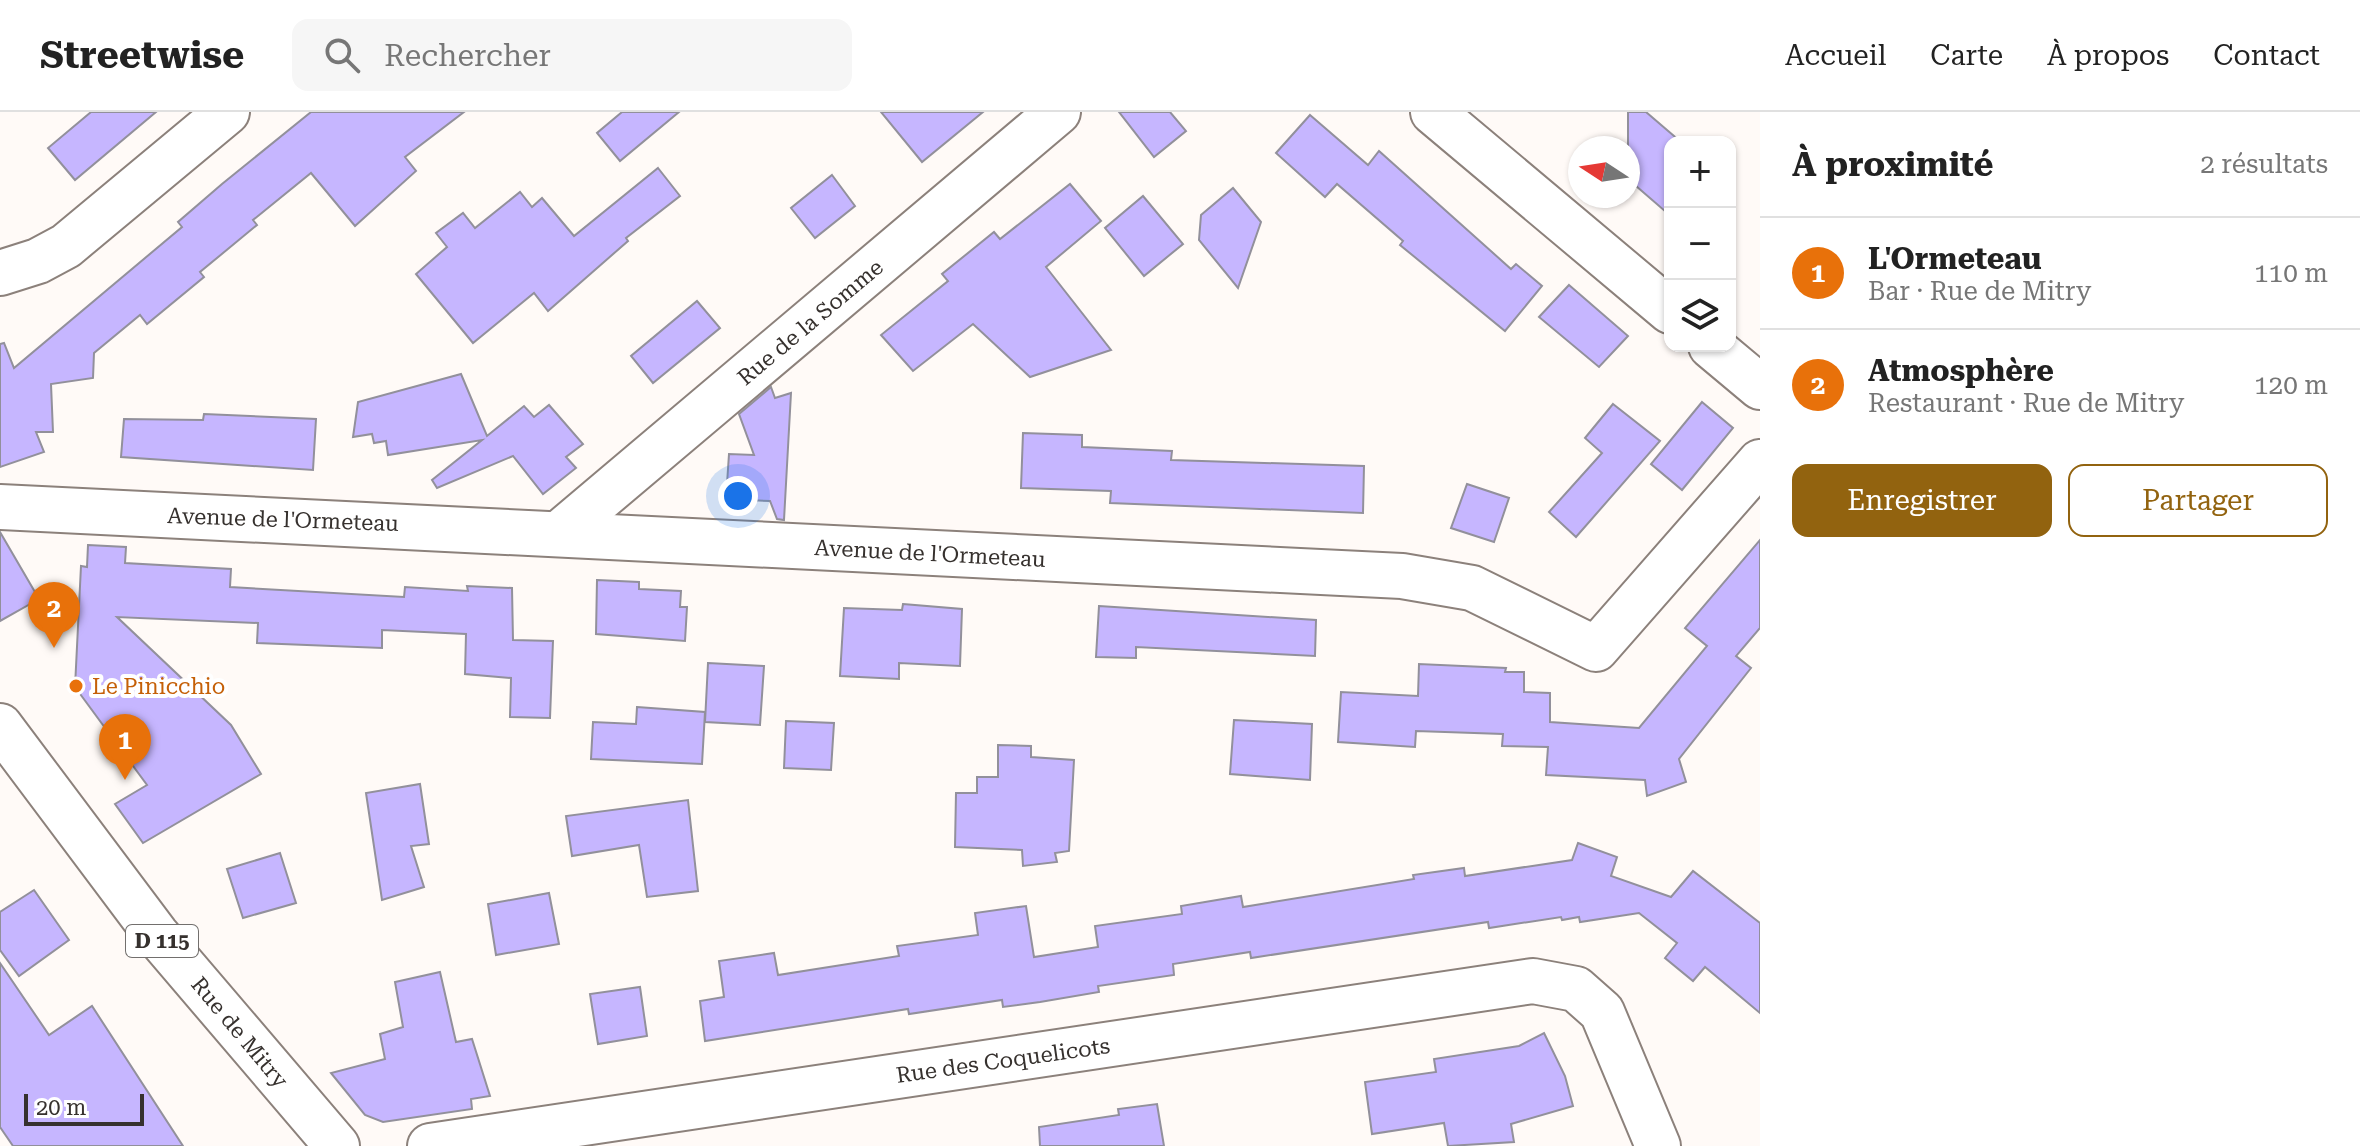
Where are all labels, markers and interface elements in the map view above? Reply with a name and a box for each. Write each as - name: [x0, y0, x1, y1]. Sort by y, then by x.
- search box: [292, 19, 852, 91]
- text: Streetwise: [40, 33, 244, 77]
- icon: search: [320, 33, 364, 77]
- text: Rechercher: [384, 38, 551, 73]
- text: Accueil: [1785, 39, 1886, 72]
- text: Carte: [1930, 39, 2003, 72]
- text: À propos: [2047, 39, 2169, 72]
- text: Contact: [2213, 39, 2320, 72]
- north arrow: [1568, 136, 1640, 208]
- map controls: [1664, 136, 1736, 352]
- button: +: [1664, 136, 1736, 208]
- text: À proximité: [1792, 144, 1993, 184]
- text: 2 résultats: [2200, 149, 2328, 179]
- button: −: [1664, 208, 1736, 280]
- text: L'Ormeteau: [1868, 241, 2041, 276]
- street label: Rue de la Somme: [733, 254, 888, 390]
- text: 1: [1811, 258, 1825, 288]
- text: 110 m: [2254, 258, 2328, 288]
- text: Bar · Rue de Mitry: [1868, 276, 2091, 306]
- button: layers: [1664, 280, 1736, 352]
- text: Atmosphère: [1868, 353, 2054, 388]
- text: 2: [1811, 370, 1825, 400]
- text: 120 m: [2254, 370, 2328, 400]
- text: Restaurant · Rue de Mitry: [1868, 388, 2184, 418]
- button: Enregistrer: [1792, 464, 2052, 537]
- button: Partager: [2068, 464, 2328, 537]
- your location: [718, 476, 758, 516]
- street label: Avenue de l'Ormeteau: [167, 503, 399, 536]
- street label: Avenue de l'Ormeteau: [814, 535, 1047, 572]
- pin: 2: [28, 582, 80, 648]
- place label: Le Pinicchio: [92, 674, 225, 699]
- marker: Le Pinicchio: [67, 677, 85, 695]
- pin: 1: [99, 714, 151, 780]
- road number: D 115: [126, 925, 198, 957]
- street label: Rue de Mitry: [186, 972, 293, 1093]
- street label: Rue des Coquelicots: [895, 1033, 1112, 1088]
- scale bar: [24, 1090, 144, 1126]
- text: 20 m: [36, 1095, 86, 1120]

